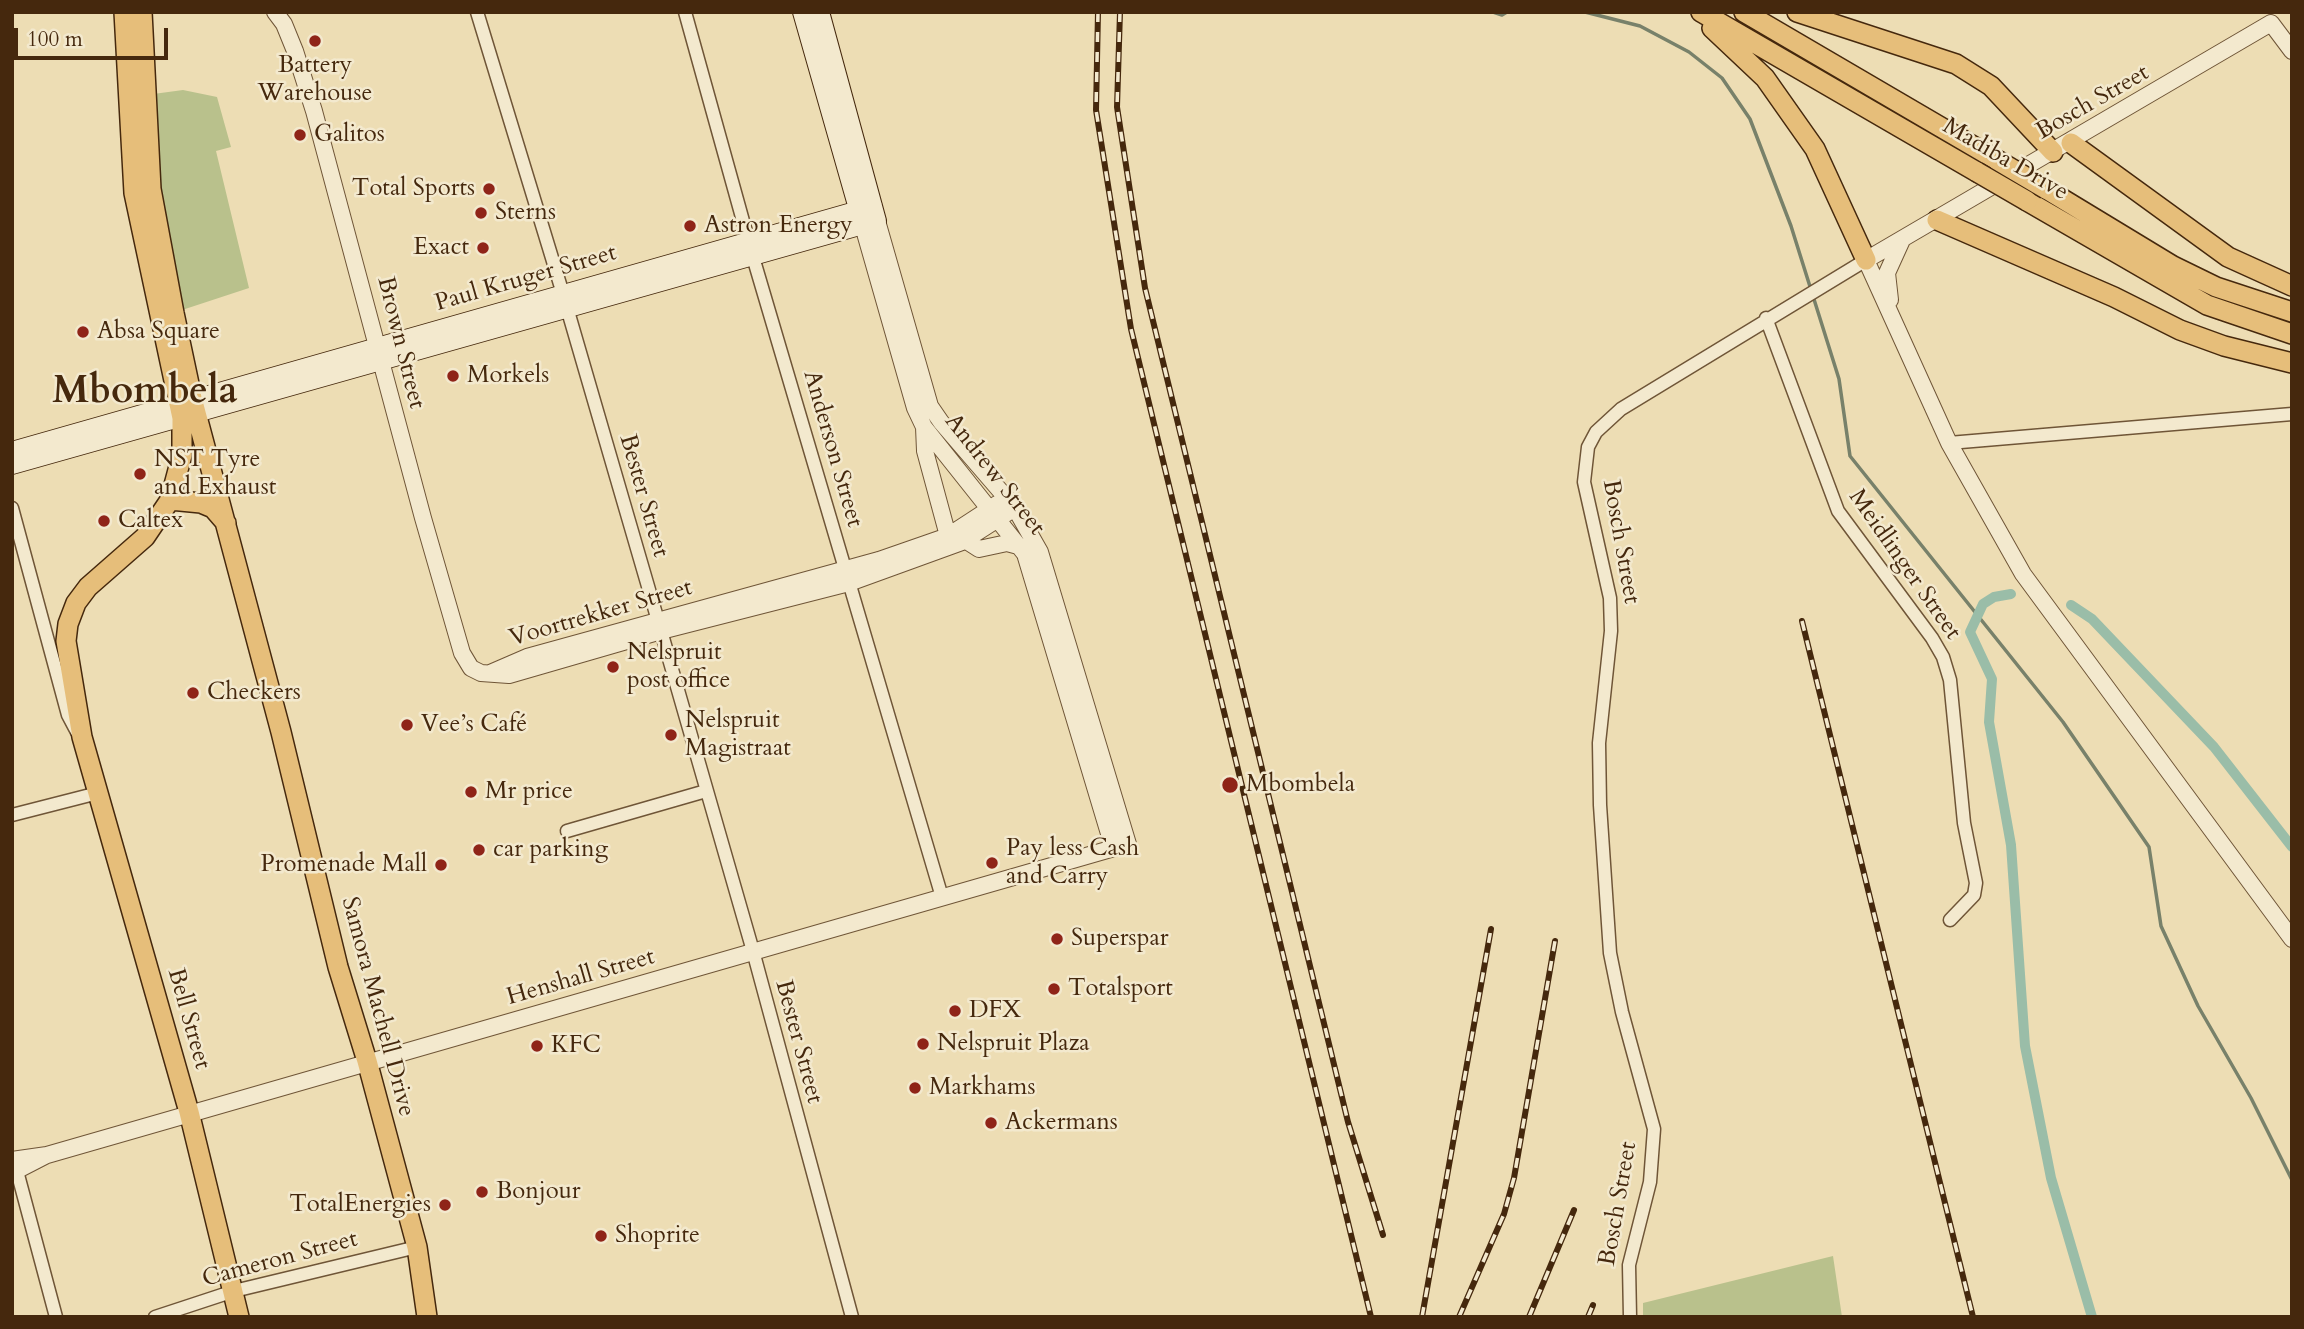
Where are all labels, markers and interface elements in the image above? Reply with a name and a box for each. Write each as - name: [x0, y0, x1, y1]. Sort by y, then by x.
- scale bar: [18, 14, 172, 58]
- text: 100 m: [27, 25, 83, 54]
- marker: Battery Warehouse: [307, 33, 323, 49]
- place label: Battery Warehouse: [258, 52, 372, 108]
- street label: Bosch Street: [2031, 59, 2155, 147]
- street label: Madiba Drive: [1937, 112, 2073, 208]
- place label: Galitos: [314, 121, 385, 149]
- marker: Galitos: [292, 127, 308, 143]
- place label: Total Sports: [352, 175, 475, 203]
- marker: Total Sports: [481, 181, 497, 197]
- place label: Sterns: [495, 199, 556, 227]
- marker: Sterns: [473, 205, 489, 221]
- place label: Astron Energy: [704, 212, 853, 240]
- marker: Astron Energy: [682, 218, 698, 234]
- place label: Exact: [413, 234, 469, 262]
- street label: Paul Kruger Street: [432, 239, 620, 319]
- marker: Exact: [475, 240, 491, 256]
- street label: Brown Street: [370, 274, 430, 412]
- place label: Absa Square: [97, 318, 220, 346]
- marker: Absa Square: [75, 324, 91, 340]
- place label: Morkels: [467, 362, 549, 390]
- street label: Anderson Street: [796, 367, 868, 531]
- marker: Morkels: [445, 368, 461, 384]
- district label: Mbombela: [52, 370, 238, 416]
- street label: Andrew Street: [938, 408, 1050, 542]
- street label: Bester Street: [612, 431, 674, 561]
- place label: NST Tyre and Exhaust: [154, 446, 276, 502]
- marker: NST Tyre and Exhaust: [132, 466, 148, 482]
- street label: Bosch Street: [1595, 478, 1645, 606]
- street label: Meidlinger Street: [1841, 484, 1967, 646]
- place label: Caltex: [118, 507, 183, 535]
- marker: Caltex: [96, 513, 112, 529]
- street label: Voortrekker Street: [506, 574, 696, 654]
- place label: Nelspruit post office: [627, 639, 730, 695]
- marker: Nelspruit post office: [605, 659, 621, 675]
- place label: Checkers: [207, 679, 301, 707]
- marker: Checkers: [185, 685, 201, 701]
- place label: Nelspruit Magistraat: [685, 707, 791, 763]
- place label: Vee’s Café: [421, 711, 527, 739]
- marker: Vee’s Café: [399, 717, 415, 733]
- marker: Nelspruit Magistraat: [663, 727, 679, 743]
- place label: Mbombela: [1246, 771, 1355, 799]
- marker: Mbombela: [1220, 775, 1240, 795]
- place label: Mr price: [485, 778, 573, 806]
- marker: Mr price: [463, 784, 479, 800]
- place label: Pay less Cash and Carry: [1006, 835, 1139, 891]
- place label: car parking: [493, 836, 608, 864]
- marker: car parking: [471, 842, 487, 858]
- place label: Promenade Mall: [261, 851, 427, 879]
- marker: Pay less Cash and Carry: [984, 855, 1000, 871]
- marker: Promenade Mall: [433, 857, 449, 873]
- street label: Samora Machell Drive: [334, 894, 420, 1120]
- place label: Superspar: [1071, 925, 1169, 953]
- marker: Superspar: [1049, 931, 1065, 947]
- street label: Henshall Street: [504, 943, 658, 1013]
- street label: Bell Street: [160, 965, 216, 1073]
- place label: Totalsport: [1068, 975, 1173, 1003]
- street label: Bester Street: [768, 977, 828, 1107]
- marker: Totalsport: [1046, 981, 1062, 997]
- place label: DFX: [969, 997, 1021, 1025]
- marker: DFX: [947, 1003, 963, 1019]
- place label: Nelspruit Plaza: [937, 1030, 1090, 1058]
- place label: KFC: [551, 1032, 601, 1060]
- marker: Nelspruit Plaza: [915, 1036, 931, 1052]
- marker: KFC: [529, 1038, 545, 1054]
- place label: Markhams: [929, 1074, 1035, 1102]
- marker: Markhams: [907, 1080, 923, 1096]
- place label: Ackermans: [1005, 1109, 1118, 1137]
- marker: Ackermans: [983, 1115, 999, 1131]
- street label: Bosch Street: [1594, 1140, 1644, 1268]
- place label: Bonjour: [496, 1178, 581, 1206]
- marker: Bonjour: [474, 1184, 490, 1200]
- place label: TotalEnergies: [289, 1191, 431, 1219]
- marker: TotalEnergies: [437, 1197, 453, 1213]
- place label: Shoprite: [615, 1222, 700, 1250]
- street label: Cameron Street: [199, 1225, 361, 1295]
- marker: Shoprite: [593, 1228, 609, 1244]

